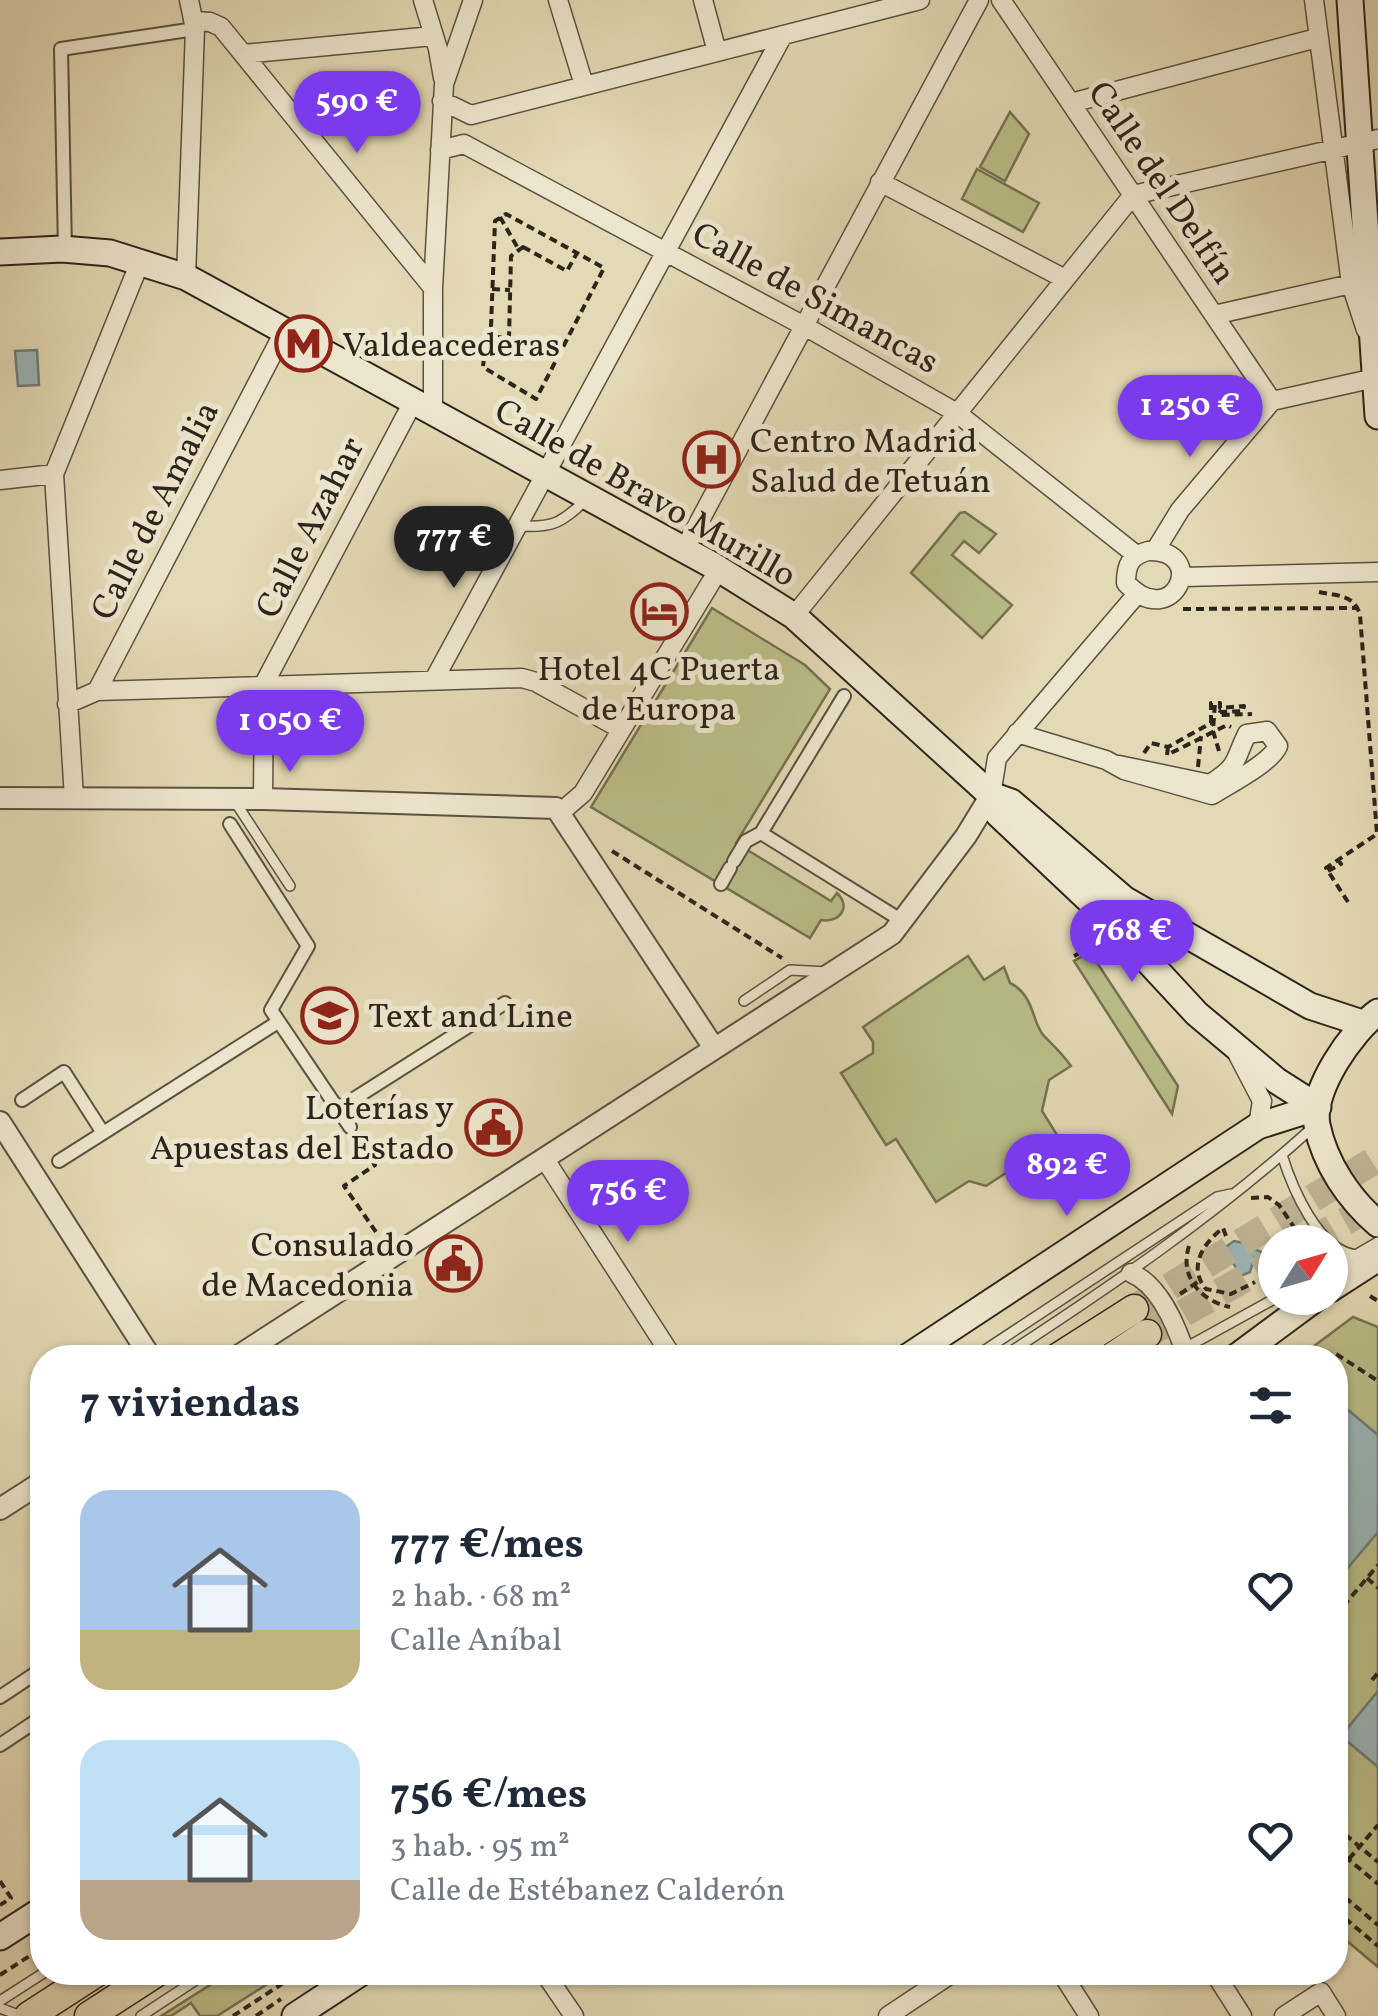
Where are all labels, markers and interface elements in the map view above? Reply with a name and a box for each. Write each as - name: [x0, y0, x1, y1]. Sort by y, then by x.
- pin: 590 €: [287, 71, 427, 156]
- street label: Calle del Delfín: [1075, 73, 1246, 295]
- text: 590 €: [316, 81, 398, 125]
- street label: Calle de Simancas: [682, 212, 947, 387]
- metro station icon: Valdeacederas: [273, 314, 333, 374]
- place label: Valdeacederas: [342, 323, 560, 371]
- pin: 1 250 €: [1098, 375, 1282, 460]
- text: 1 250 €: [1140, 385, 1240, 429]
- street label: Calle de Bravo Murillo: [485, 389, 804, 601]
- street label: Calle de Amalia: [81, 394, 232, 629]
- place label: Centro Madrid Salud de Tetuán: [750, 419, 991, 507]
- street label: Calle Azahar: [245, 430, 378, 627]
- hospital icon: Centro Madrid Salud de Tetuán: [681, 430, 741, 490]
- pin: 777 €: [384, 506, 524, 591]
- text: 777 €: [416, 516, 492, 560]
- hotel icon: Hotel 4C Puerta de Europa: [629, 582, 689, 642]
- place label: Hotel 4C Puerta de Europa: [538, 647, 780, 735]
- pin: 1 050 €: [198, 690, 382, 775]
- text: 1 050 €: [238, 700, 342, 744]
- pin: 768 €: [1062, 900, 1202, 985]
- text: 768 €: [1092, 910, 1172, 954]
- school or university icon: Text and Line: [299, 985, 359, 1045]
- place label: Text and Line: [368, 994, 573, 1042]
- place label: Loterías y Apuestas del Estado: [150, 1086, 454, 1174]
- public building icon: Loterías y Apuestas del Estado: [463, 1097, 523, 1157]
- pin: 892 €: [997, 1134, 1137, 1219]
- text: 892 €: [1026, 1144, 1108, 1188]
- pin: 756 €: [558, 1160, 698, 1245]
- text: 756 €: [589, 1170, 667, 1214]
- place label: Consulado de Macedonia: [201, 1223, 414, 1311]
- north arrow: [1258, 1225, 1348, 1315]
- map controls: [1258, 1225, 1348, 1315]
- public building icon: Consulado de Macedonia: [423, 1234, 483, 1294]
- text: 7 viviendas: [80, 1376, 300, 1435]
- icon: filters: [1243, 1378, 1298, 1433]
- text: 777 €/mes: [390, 1517, 584, 1576]
- icon: home: [160, 1530, 280, 1650]
- icon: heart: [1243, 1563, 1298, 1618]
- text: 2 hab. · 68 m²: [390, 1576, 571, 1620]
- text: Calle Aníbal: [390, 1620, 562, 1664]
- text: 756 €/mes: [390, 1767, 587, 1826]
- icon: home: [160, 1780, 280, 1900]
- icon: heart: [1243, 1813, 1298, 1868]
- text: 3 hab. · 95 m²: [390, 1826, 570, 1870]
- text: Calle de Estébanez Calderón: [390, 1870, 785, 1914]

